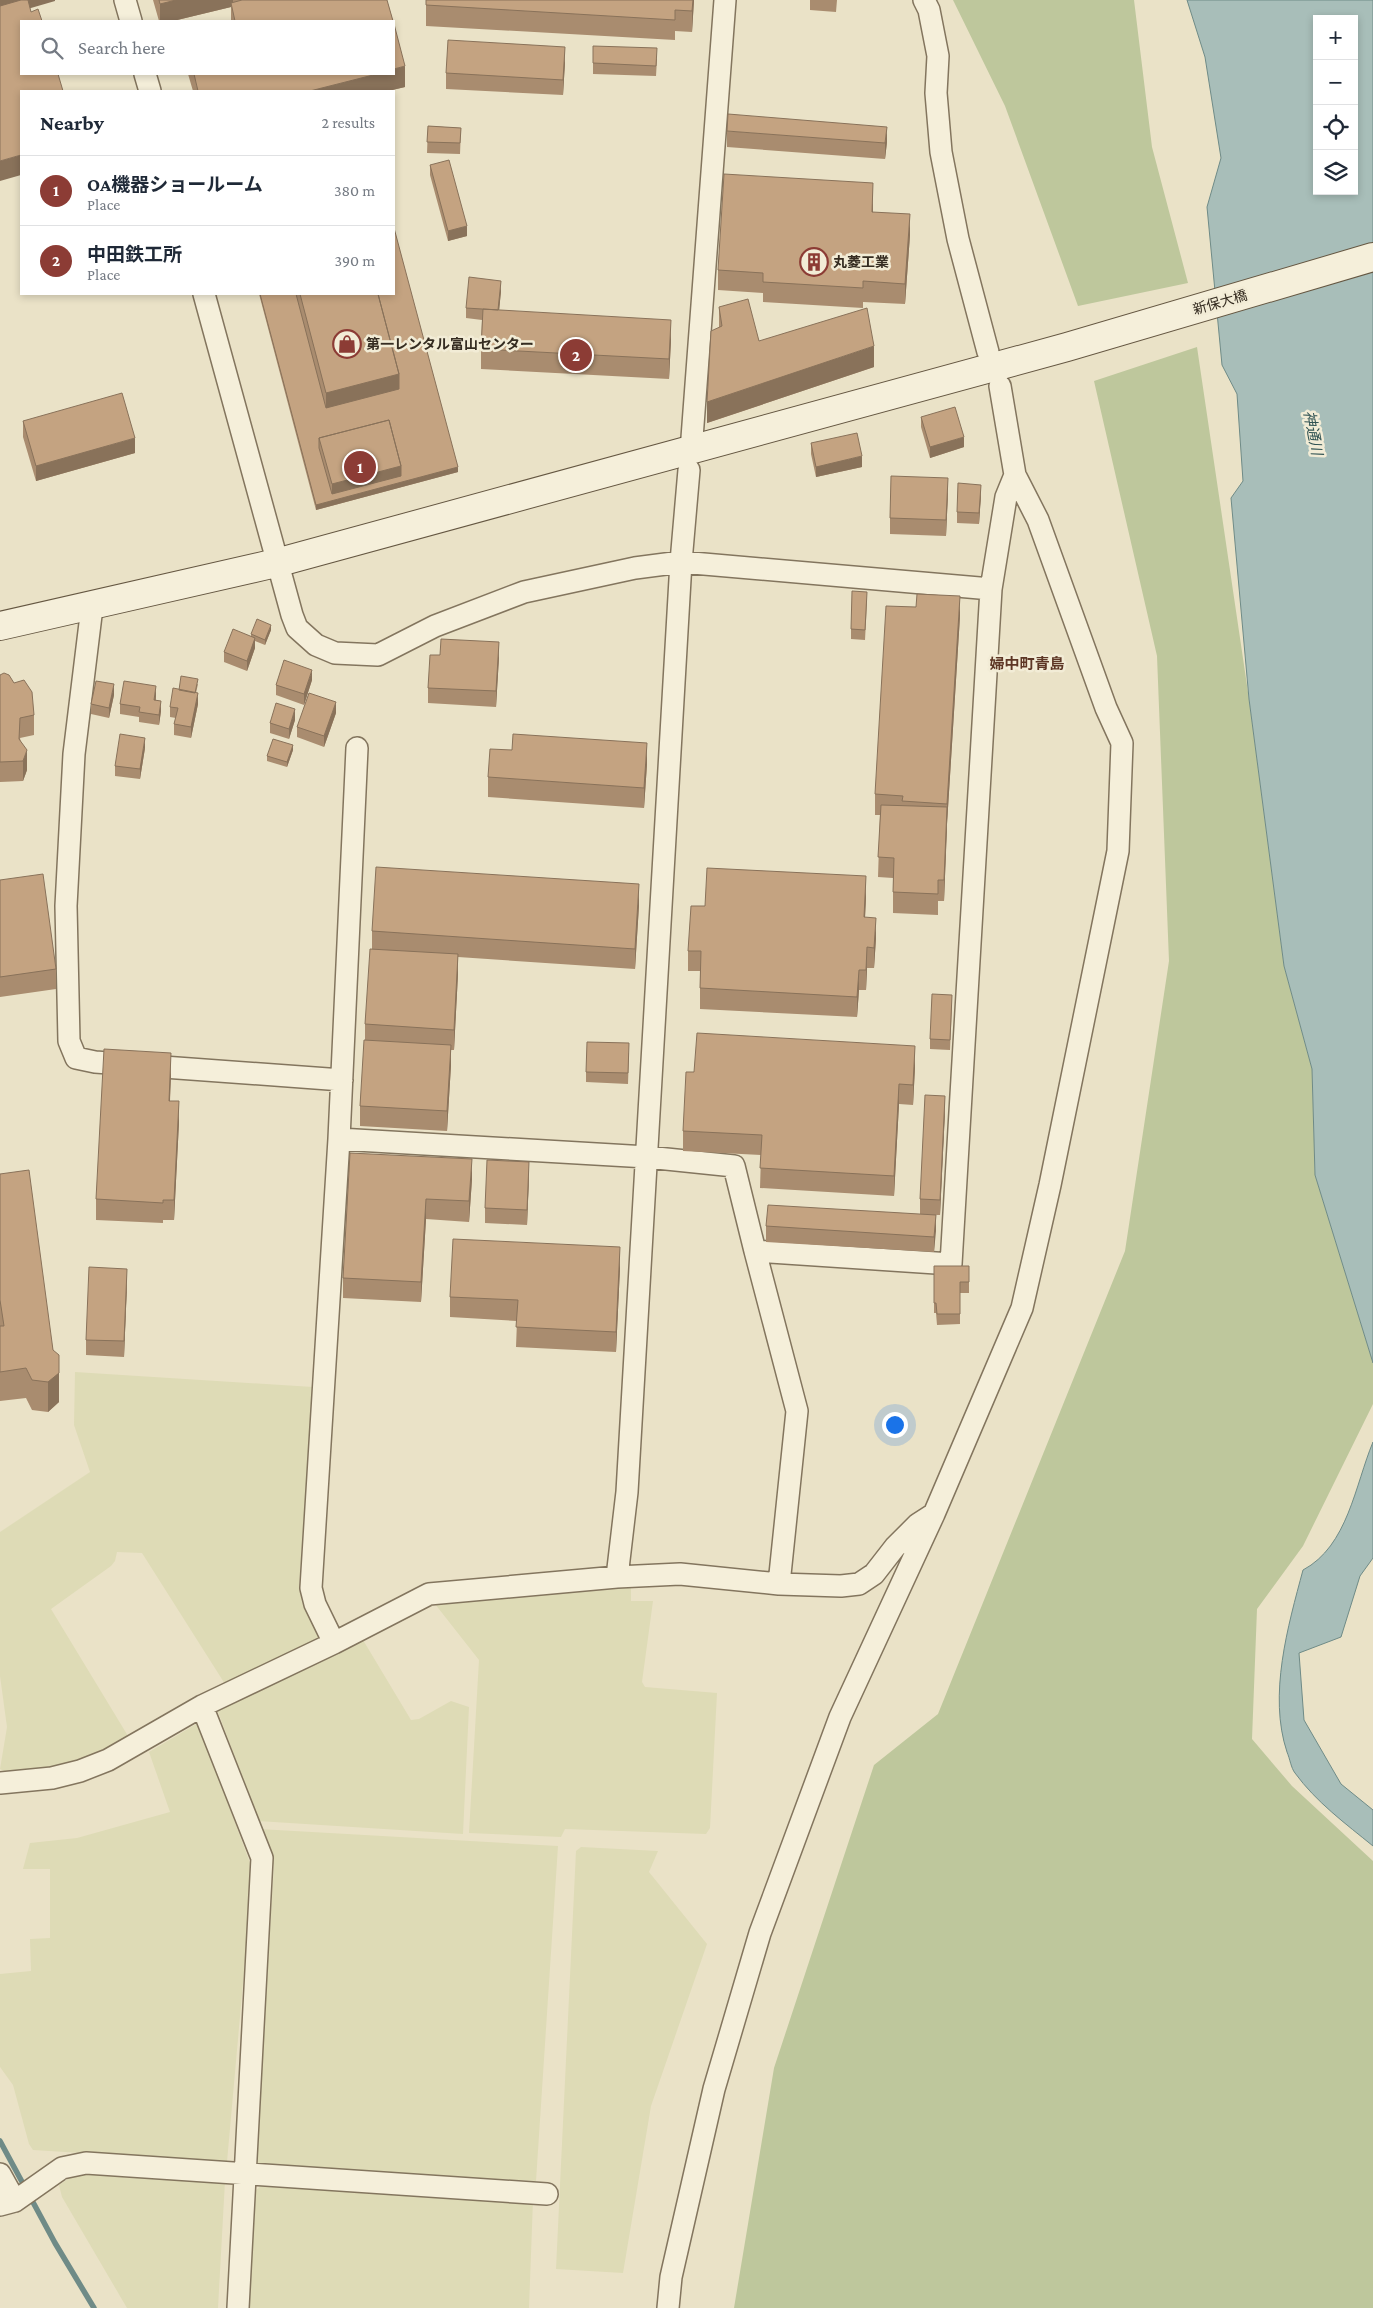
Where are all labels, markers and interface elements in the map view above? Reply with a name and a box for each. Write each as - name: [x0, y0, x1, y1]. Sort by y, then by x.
- map controls: [1313, 15, 1358, 195]
- button: +: [1313, 15, 1358, 60]
- search box: [20, 20, 395, 75]
- icon: search: [38, 34, 66, 62]
- text: Search here: [78, 37, 165, 58]
- button: −: [1313, 60, 1358, 105]
- button: locate: [1313, 105, 1358, 150]
- text: Nearby: [40, 111, 104, 135]
- text: 2 results: [322, 114, 375, 131]
- button: layers: [1313, 150, 1358, 195]
- text: OA機器ショールーム: [87, 174, 263, 195]
- text: 1: [53, 182, 59, 199]
- text: 380 m: [334, 182, 375, 199]
- text: Place: [87, 196, 120, 213]
- text: 中田鉄工所: [87, 244, 182, 265]
- building icon: 丸菱工業: [799, 247, 829, 277]
- text: 2: [52, 252, 60, 269]
- text: 390 m: [334, 252, 375, 269]
- place label: 丸菱工業: [833, 254, 889, 270]
- text: Place: [87, 266, 120, 283]
- street label: 新保大橋: [1191, 287, 1249, 317]
- shop icon: 第一レンタル富山センター: [332, 329, 362, 359]
- place label: 第一レンタル富山センター: [366, 336, 534, 352]
- pin: 2: [560, 336, 592, 374]
- water label: 神通川: [1301, 409, 1326, 459]
- pin: 1: [344, 448, 376, 486]
- district label: 婦中町青島: [989, 655, 1065, 672]
- your location: [882, 1412, 908, 1438]

